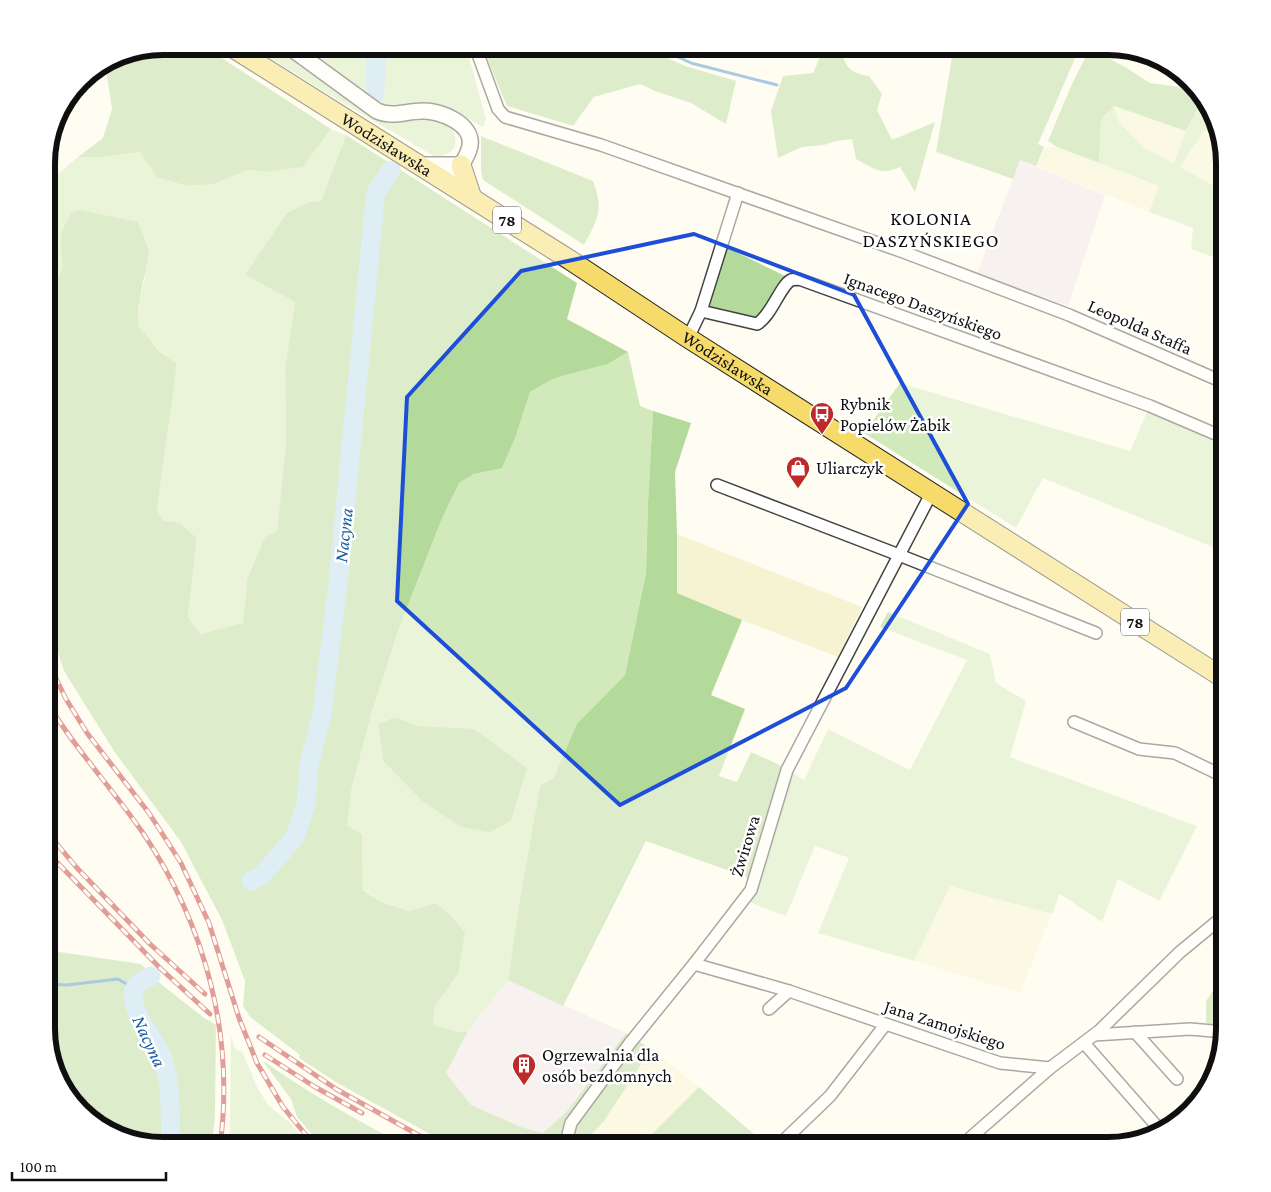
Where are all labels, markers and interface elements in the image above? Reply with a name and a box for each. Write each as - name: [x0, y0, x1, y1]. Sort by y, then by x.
- street label: Wodzisławska: [337, 108, 436, 181]
- road number: 78: [493, 206, 521, 234]
- district label: KOLONIA DASZYŃSKIEGO: [863, 208, 999, 251]
- street label: Ignacego Daszyńskiego: [841, 268, 1005, 344]
- street label: Leopolda Staffa: [1085, 295, 1195, 359]
- street label: Wodzisławska: [678, 327, 777, 399]
- place label: Rybnik Popielów Żabik: [840, 394, 951, 435]
- bus stop icon: Rybnik Popielów Żabik: [809, 401, 835, 435]
- shop icon: Uliarczyk: [785, 455, 811, 489]
- place label: Uliarczyk: [816, 458, 884, 478]
- water label: Nacyna: [330, 507, 357, 563]
- road number: 78: [1121, 608, 1149, 636]
- street label: Żwirowa: [726, 813, 764, 879]
- street label: Jana Zamojskiego: [880, 995, 1008, 1055]
- water label: Nacyna: [128, 1012, 171, 1070]
- place label: Ogrzewalnia dla osób bezdomnych: [542, 1045, 672, 1086]
- building icon: Ogrzewalnia dla osób bezdomnych: [511, 1052, 537, 1086]
- scale bar: [12, 1150, 166, 1182]
- text: 100 m: [20, 1159, 57, 1175]

